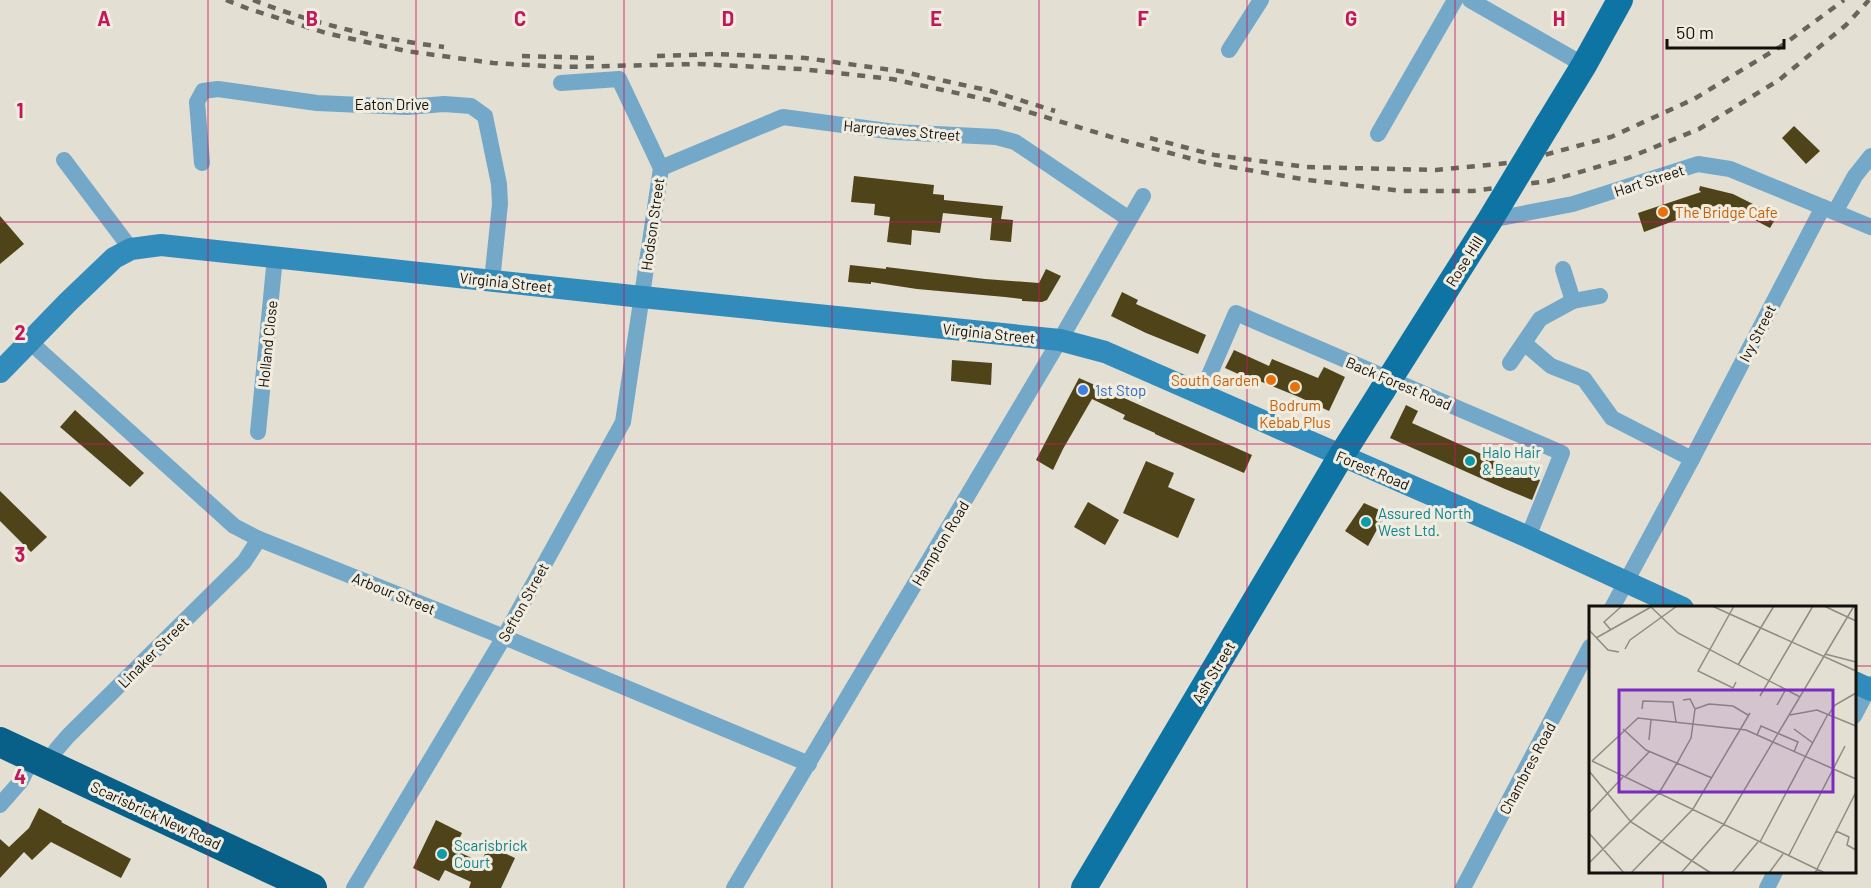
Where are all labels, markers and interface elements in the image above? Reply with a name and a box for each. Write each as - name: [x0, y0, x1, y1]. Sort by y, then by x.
- text: A: [97, 6, 111, 30]
- text: B: [306, 6, 318, 30]
- text: C: [514, 6, 526, 30]
- text: D: [722, 6, 734, 30]
- text: E: [930, 6, 942, 30]
- text: F: [1137, 6, 1149, 30]
- text: G: [1345, 6, 1357, 30]
- text: H: [1553, 6, 1565, 30]
- scale bar: [1667, 12, 1784, 50]
- text: 50 m: [1676, 21, 1714, 43]
- street label: Eaton Drive: [355, 95, 429, 113]
- text: 1: [16, 98, 24, 122]
- street label: Hargreaves Street: [843, 116, 961, 144]
- street label: Hart Street: [1612, 160, 1686, 200]
- street label: Hodson Street: [637, 176, 667, 272]
- place label: The Bridge Cafe: [1675, 203, 1778, 221]
- marker: The Bridge Cafe: [1656, 205, 1670, 219]
- street label: Rose Hill: [1442, 232, 1486, 290]
- street label: Virginia Street: [459, 268, 553, 296]
- street label: Holland Close: [253, 299, 281, 389]
- street label: Ivy Street: [1735, 301, 1779, 365]
- street label: Virginia Street: [942, 319, 1036, 347]
- text: 2: [14, 320, 26, 344]
- street label: Back Forest Road: [1343, 353, 1455, 413]
- place label: South Garden: [1171, 371, 1259, 389]
- marker: South Garden: [1264, 373, 1278, 387]
- marker: Bodrum Kebab Plus: [1288, 380, 1302, 394]
- place label: 1st Stop: [1095, 381, 1146, 399]
- marker: 1st Stop: [1076, 383, 1090, 397]
- place label: Bodrum Kebab Plus: [1259, 396, 1331, 431]
- place label: Halo Hair & Beauty: [1482, 443, 1541, 478]
- street label: Forest Road: [1334, 446, 1412, 494]
- marker: Halo Hair & Beauty: [1463, 454, 1477, 468]
- street label: Hampton Road: [908, 497, 972, 589]
- place label: Assured North West Ltd.: [1378, 504, 1471, 539]
- marker: Assured North West Ltd.: [1359, 515, 1373, 529]
- text: 3: [15, 542, 25, 566]
- street label: Sefton Street: [494, 559, 552, 645]
- street label: Arbour Street: [350, 568, 438, 618]
- inset map: [1589, 606, 1856, 873]
- street label: Linaker Street: [114, 613, 192, 691]
- street label: Ash Street: [1188, 638, 1238, 706]
- street label: Chambres Road: [1495, 719, 1559, 817]
- text: 4: [14, 764, 26, 788]
- street label: Scarisbrick New Road: [88, 777, 224, 853]
- place label: Scarisbrick Court: [454, 836, 528, 871]
- marker: Scarisbrick Court: [435, 847, 449, 861]

